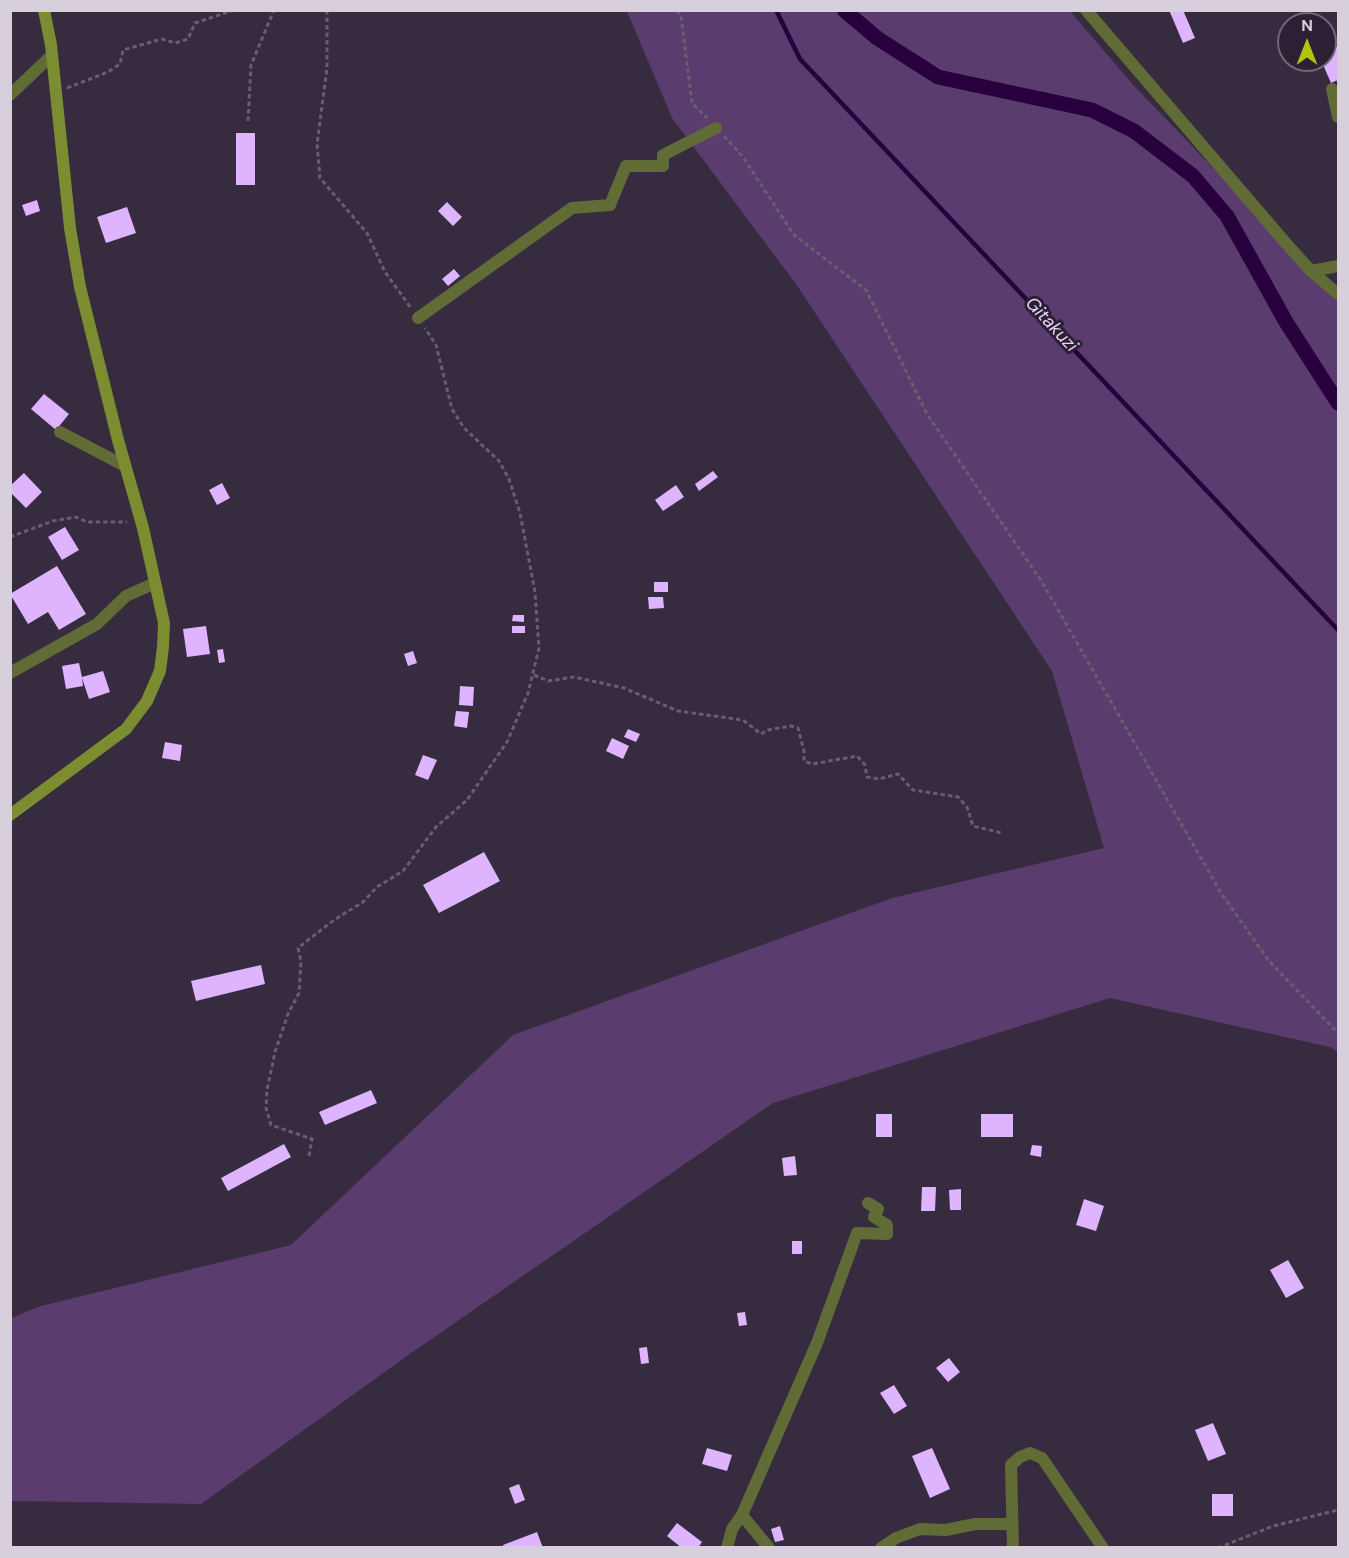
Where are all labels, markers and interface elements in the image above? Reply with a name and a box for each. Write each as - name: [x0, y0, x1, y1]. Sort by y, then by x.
- north arrow: [1277, 12, 1337, 72]
- text: N: [1301, 15, 1313, 36]
- water label: Gitakuzi: [1020, 293, 1082, 357]

